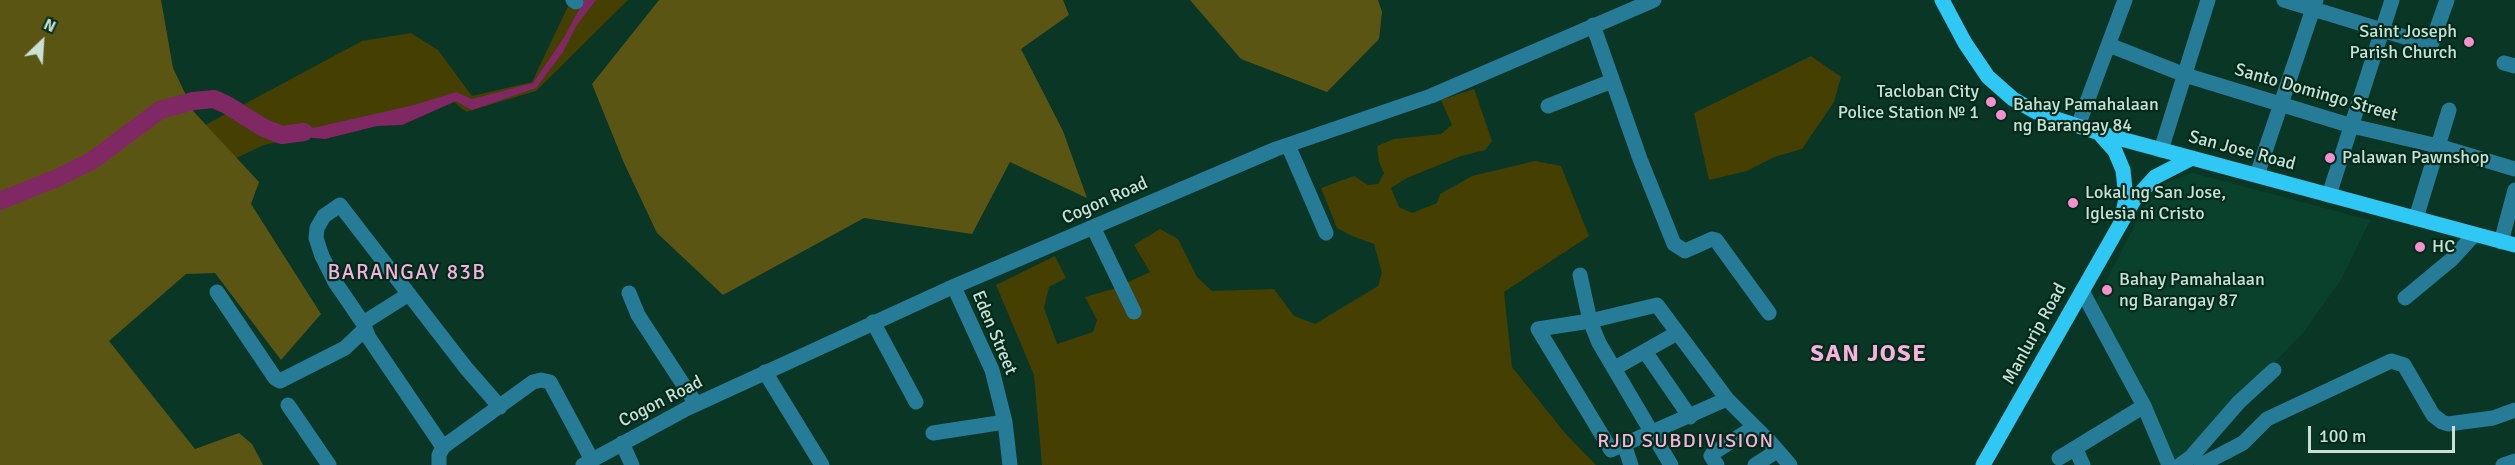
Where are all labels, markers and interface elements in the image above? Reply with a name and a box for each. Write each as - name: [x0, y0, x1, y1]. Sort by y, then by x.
- north arrow: [12, 12, 72, 72]
- text: N: [40, 14, 59, 37]
- place label: Saint Joseph Parish Church: [2350, 21, 2457, 63]
- marker: Saint Joseph Parish Church: [2462, 35, 2476, 49]
- street label: Santo Domingo Street: [2232, 59, 2400, 127]
- place label: Tacloban City Police Station № 1: [1838, 81, 1979, 124]
- place label: Bahay Pamahalaan ng Barangay 84: [2013, 94, 2159, 136]
- marker: Tacloban City Police Station № 1: [1984, 95, 1998, 109]
- marker: Bahay Pamahalaan ng Barangay 84: [1994, 108, 2008, 122]
- street label: San Jose Road: [2186, 126, 2298, 176]
- place label: Palawan Pawnshop: [2342, 147, 2489, 169]
- marker: Palawan Pawnshop: [2323, 151, 2337, 165]
- street label: Cogon Road: [1059, 173, 1151, 229]
- place label: Lokal ng San Jose, Iglesia ni Cristo: [2085, 182, 2226, 224]
- marker: Lokal ng San Jose, Iglesia ni Cristo: [2066, 196, 2080, 210]
- place label: HC: [2432, 236, 2455, 258]
- marker: HC: [2413, 240, 2427, 254]
- district label: BARANGAY 83B: [327, 260, 487, 286]
- place label: Bahay Pamahalaan ng Barangay 87: [2119, 269, 2265, 312]
- street label: Manlurip Road: [1998, 280, 2072, 388]
- marker: Bahay Pamahalaan ng Barangay 87: [2100, 283, 2114, 297]
- street label: Eden Street: [967, 288, 1021, 378]
- district label: SAN JOSE: [1811, 341, 1927, 369]
- street label: Cogon Road: [615, 372, 707, 432]
- scale bar: [2311, 414, 2458, 452]
- text: 100 m: [2319, 425, 2366, 447]
- district label: RJD SUBDIVISION: [1597, 430, 1775, 454]

